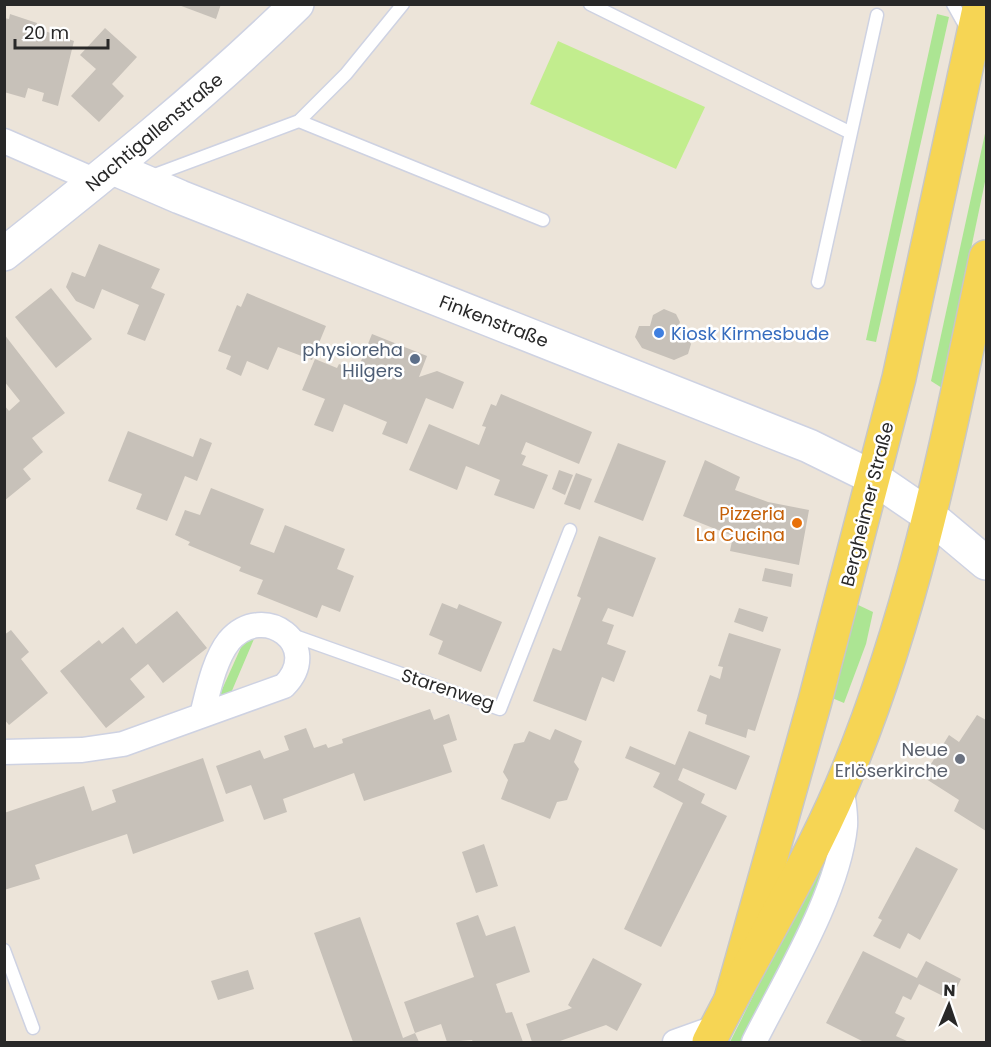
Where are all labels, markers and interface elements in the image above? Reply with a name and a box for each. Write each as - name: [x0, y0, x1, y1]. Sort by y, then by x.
- scale bar: [15, 12, 108, 50]
- text: 20 m: [24, 20, 69, 45]
- street label: Nachtigallenstraße: [80, 67, 228, 197]
- street label: Finkenstraße: [436, 289, 552, 353]
- place label: Kiosk Kirmesbude: [671, 321, 829, 346]
- marker: Kiosk Kirmesbude: [652, 326, 666, 340]
- place label: physioreha Hilgers: [302, 337, 403, 383]
- marker: physioreha Hilgers: [408, 352, 422, 366]
- street label: Bergheimer Straße: [834, 419, 900, 589]
- place label: Pizzeria La Cucina: [696, 501, 785, 547]
- marker: Pizzeria La Cucina: [790, 516, 804, 530]
- street label: Starenweg: [398, 662, 498, 716]
- place label: Neue Erlöserkirche: [835, 737, 948, 783]
- marker: Neue Erlöserkirche: [953, 752, 967, 766]
- north arrow: [919, 975, 979, 1035]
- text: N: [943, 979, 956, 1002]

